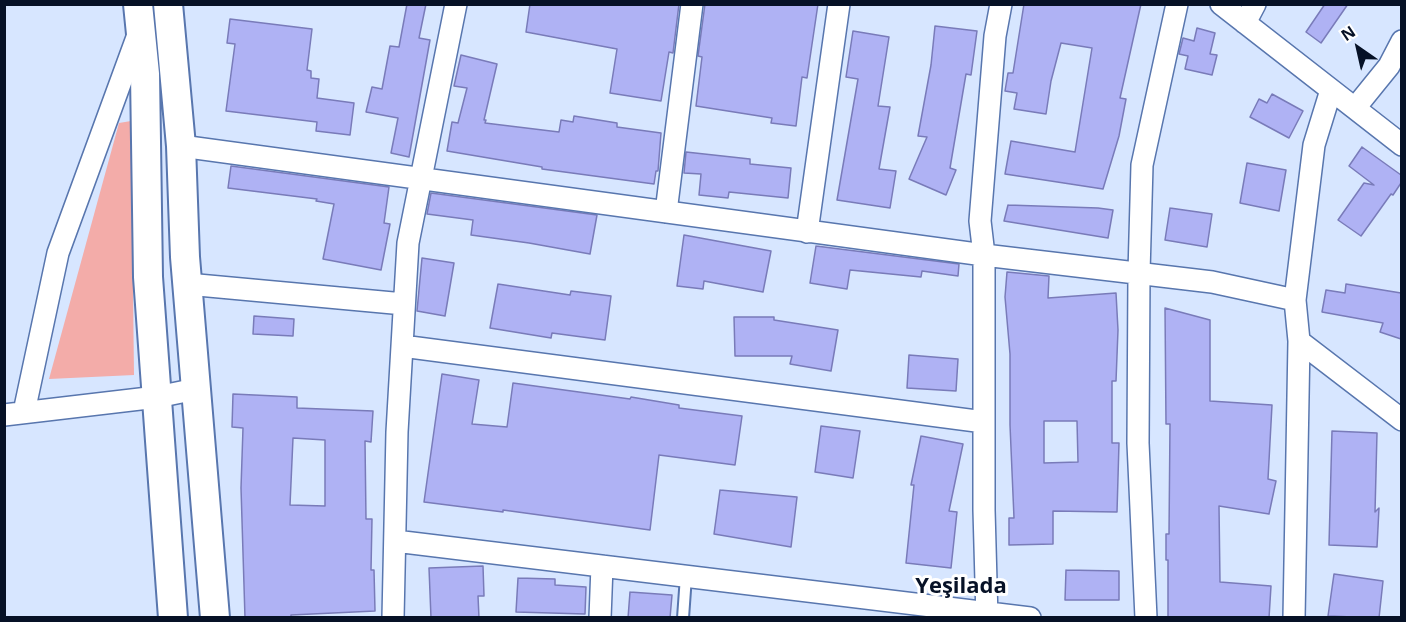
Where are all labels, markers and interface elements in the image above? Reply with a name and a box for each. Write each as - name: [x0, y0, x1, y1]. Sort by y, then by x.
- north arrow: [1328, 18, 1388, 78]
- text: N: [1336, 20, 1359, 46]
- district label: Yeşilada: [915, 574, 1007, 600]

